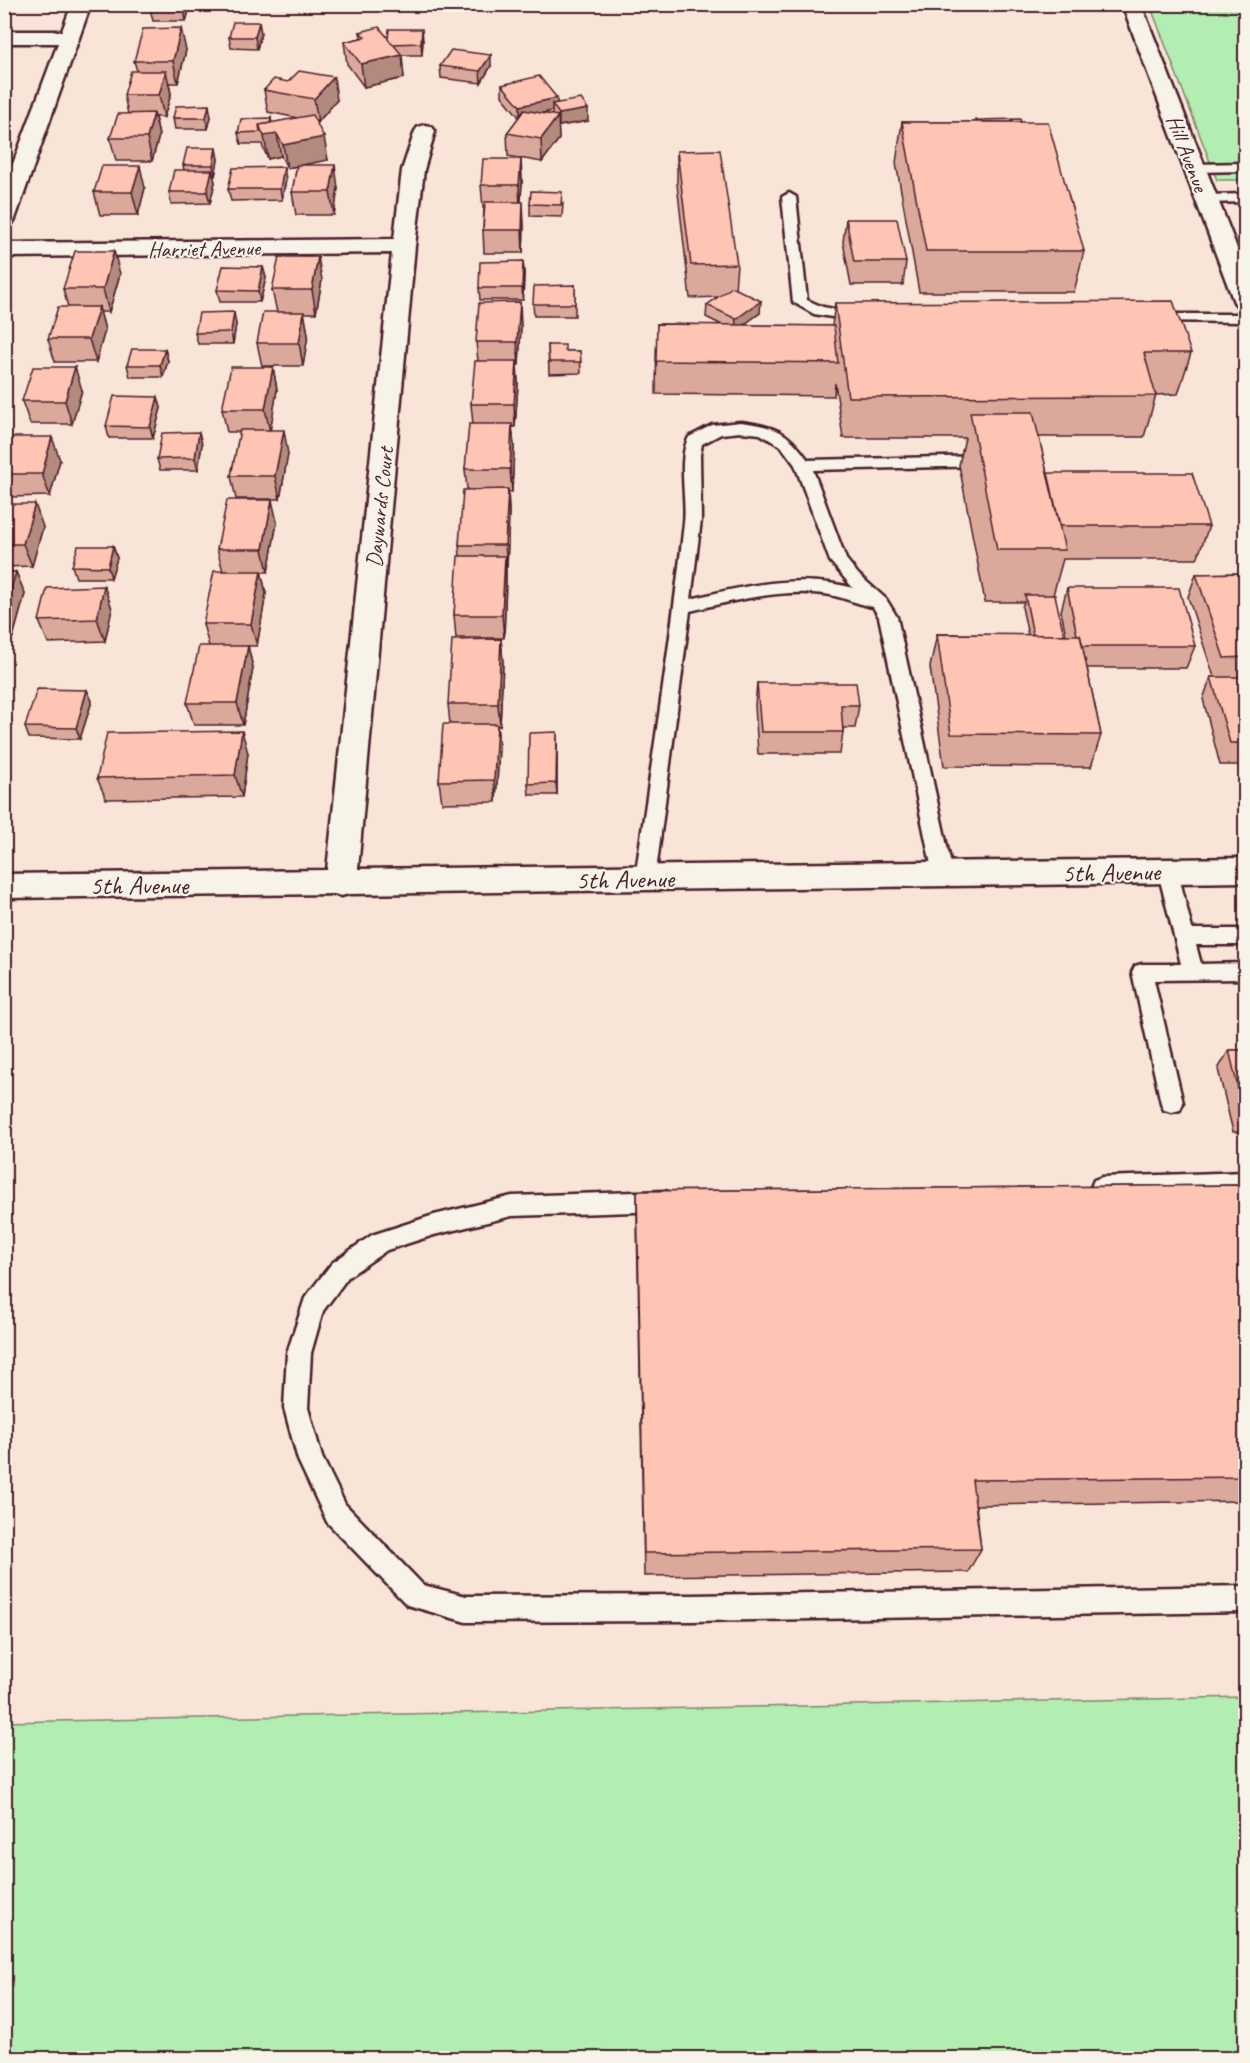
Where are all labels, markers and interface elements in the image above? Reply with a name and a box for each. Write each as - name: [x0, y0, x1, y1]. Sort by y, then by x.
- street label: Hill Avenue: [1160, 111, 1215, 198]
- street label: Harriet Avenue: [148, 234, 262, 264]
- street label: Daywards Court: [360, 443, 400, 568]
- street label: 5th Avenue: [1062, 855, 1162, 890]
- street label: 5th Avenue: [576, 862, 676, 897]
- street label: 5th Avenue: [90, 869, 190, 902]

